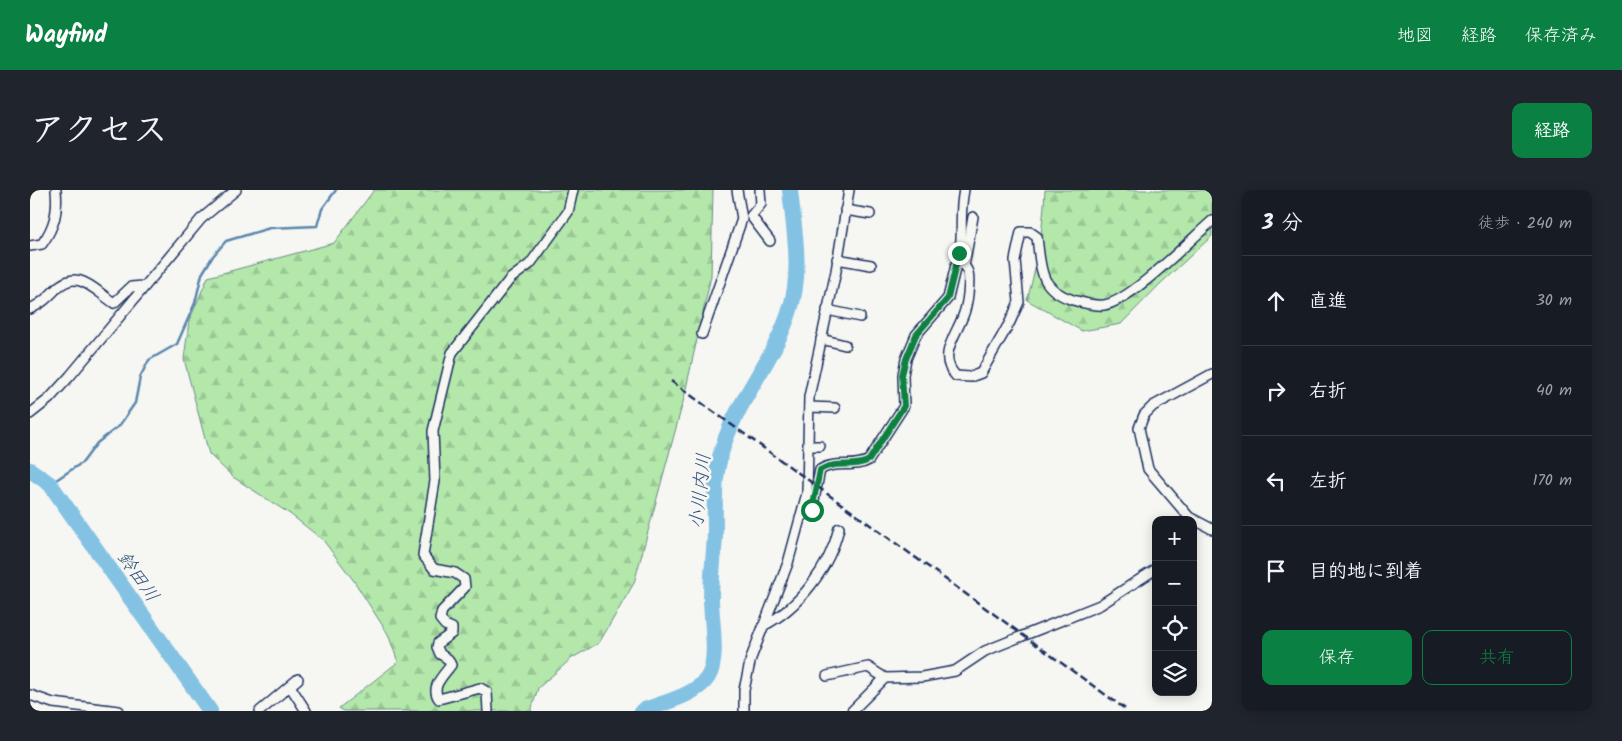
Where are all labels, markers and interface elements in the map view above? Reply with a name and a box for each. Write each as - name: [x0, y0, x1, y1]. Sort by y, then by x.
- text: Wayfind: [25, 16, 107, 55]
- text: 地図: [1397, 22, 1433, 51]
- text: 経路: [1461, 22, 1497, 51]
- text: 保存済み: [1525, 22, 1597, 51]
- button: 経路: [1512, 103, 1592, 158]
- text: アクセス: [30, 104, 168, 160]
- text: 3 分: [1262, 207, 1303, 240]
- text: 徒歩 · 240 m: [1478, 211, 1572, 236]
- route end: [948, 242, 971, 265]
- icon: ahead: [1262, 287, 1290, 315]
- text: 直進: [1309, 287, 1347, 317]
- text: 30 m: [1536, 288, 1572, 313]
- icon: right: [1262, 377, 1290, 405]
- text: 右折: [1309, 377, 1347, 407]
- text: 40 m: [1536, 378, 1572, 403]
- water label: 小川内川: [682, 452, 720, 531]
- icon: left: [1262, 467, 1290, 495]
- text: 左折: [1309, 467, 1347, 497]
- text: 170 m: [1532, 468, 1572, 493]
- route start: [801, 499, 824, 522]
- map controls: [1152, 516, 1197, 696]
- button: +: [1152, 516, 1197, 561]
- water label: 鈴田川: [109, 545, 166, 609]
- icon: arrive: [1262, 557, 1290, 585]
- text: 目的地に到着: [1309, 557, 1423, 587]
- button: −: [1152, 561, 1197, 606]
- button: locate: [1152, 606, 1197, 651]
- button: 保存: [1262, 630, 1412, 685]
- button: 共有: [1422, 630, 1572, 685]
- button: layers: [1152, 651, 1197, 696]

